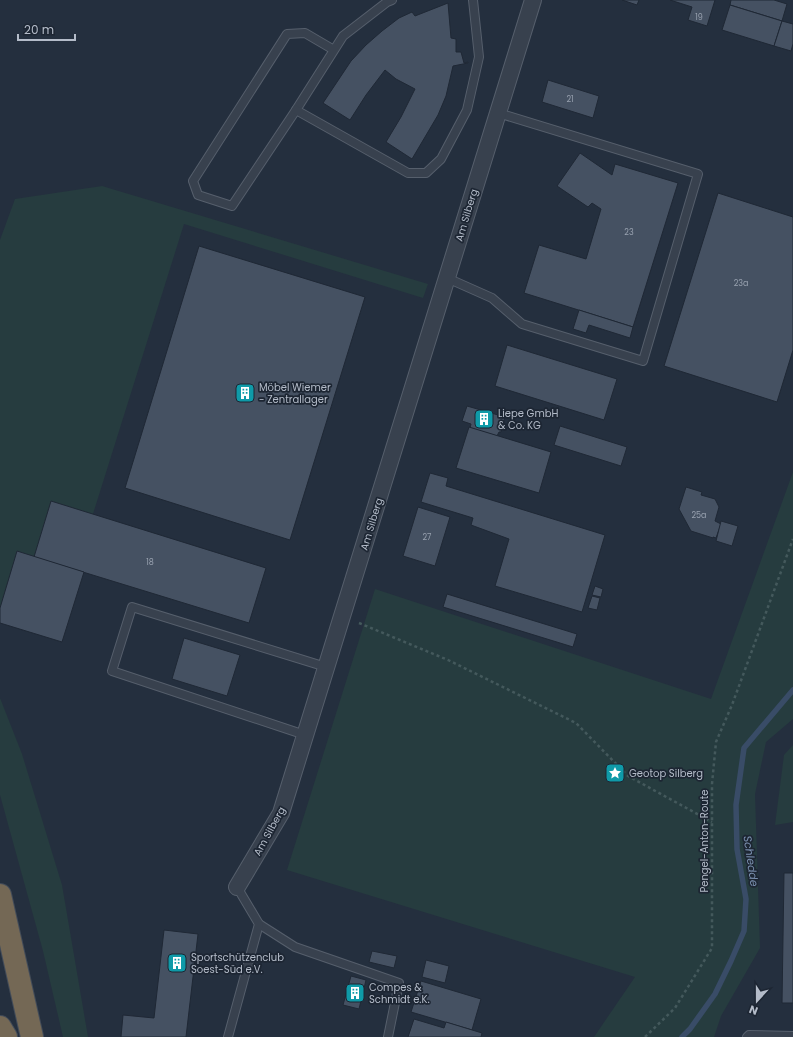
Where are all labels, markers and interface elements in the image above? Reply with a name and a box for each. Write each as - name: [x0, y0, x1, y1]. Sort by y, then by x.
- house number: 19: [695, 12, 703, 23]
- scale bar: [18, 16, 75, 42]
- text: 20 m: [24, 21, 54, 38]
- house number: 21: [566, 94, 574, 105]
- street label: Am Silberg: [451, 187, 482, 243]
- house number: 23: [624, 227, 634, 238]
- house number: 23a: [734, 278, 748, 289]
- place label: Möbel Wiemer - Zentrallager: [259, 380, 331, 407]
- building icon: Möbel Wiemer - Zentrallager: [234, 382, 256, 404]
- place label: Liepe GmbH & Co. KG: [498, 406, 558, 433]
- building icon: Liepe GmbH & Co. KG: [473, 408, 495, 430]
- street label: Am Silberg: [356, 496, 387, 552]
- house number: 25a: [691, 510, 707, 521]
- house number: 27: [423, 532, 432, 543]
- house number: 18: [146, 557, 154, 568]
- place icon: Geotop Silberg: [604, 762, 626, 784]
- place label: Geotop Silberg: [629, 766, 703, 781]
- street label: Pengel-Anton-Route: [697, 789, 712, 893]
- street label: Am Silberg: [250, 804, 289, 858]
- water label: Schledde: [740, 834, 763, 888]
- place label: Sportschützenclub Soest-Süd e.V.: [191, 950, 284, 977]
- building icon: Sportschützenclub Soest-Süd e.V.: [166, 952, 188, 974]
- place label: Compes & Schmidt e.K.: [369, 980, 430, 1007]
- north arrow: [737, 981, 777, 1021]
- building icon: Compes & Schmidt e.K.: [344, 982, 366, 1004]
- text: N: [747, 1001, 760, 1019]

